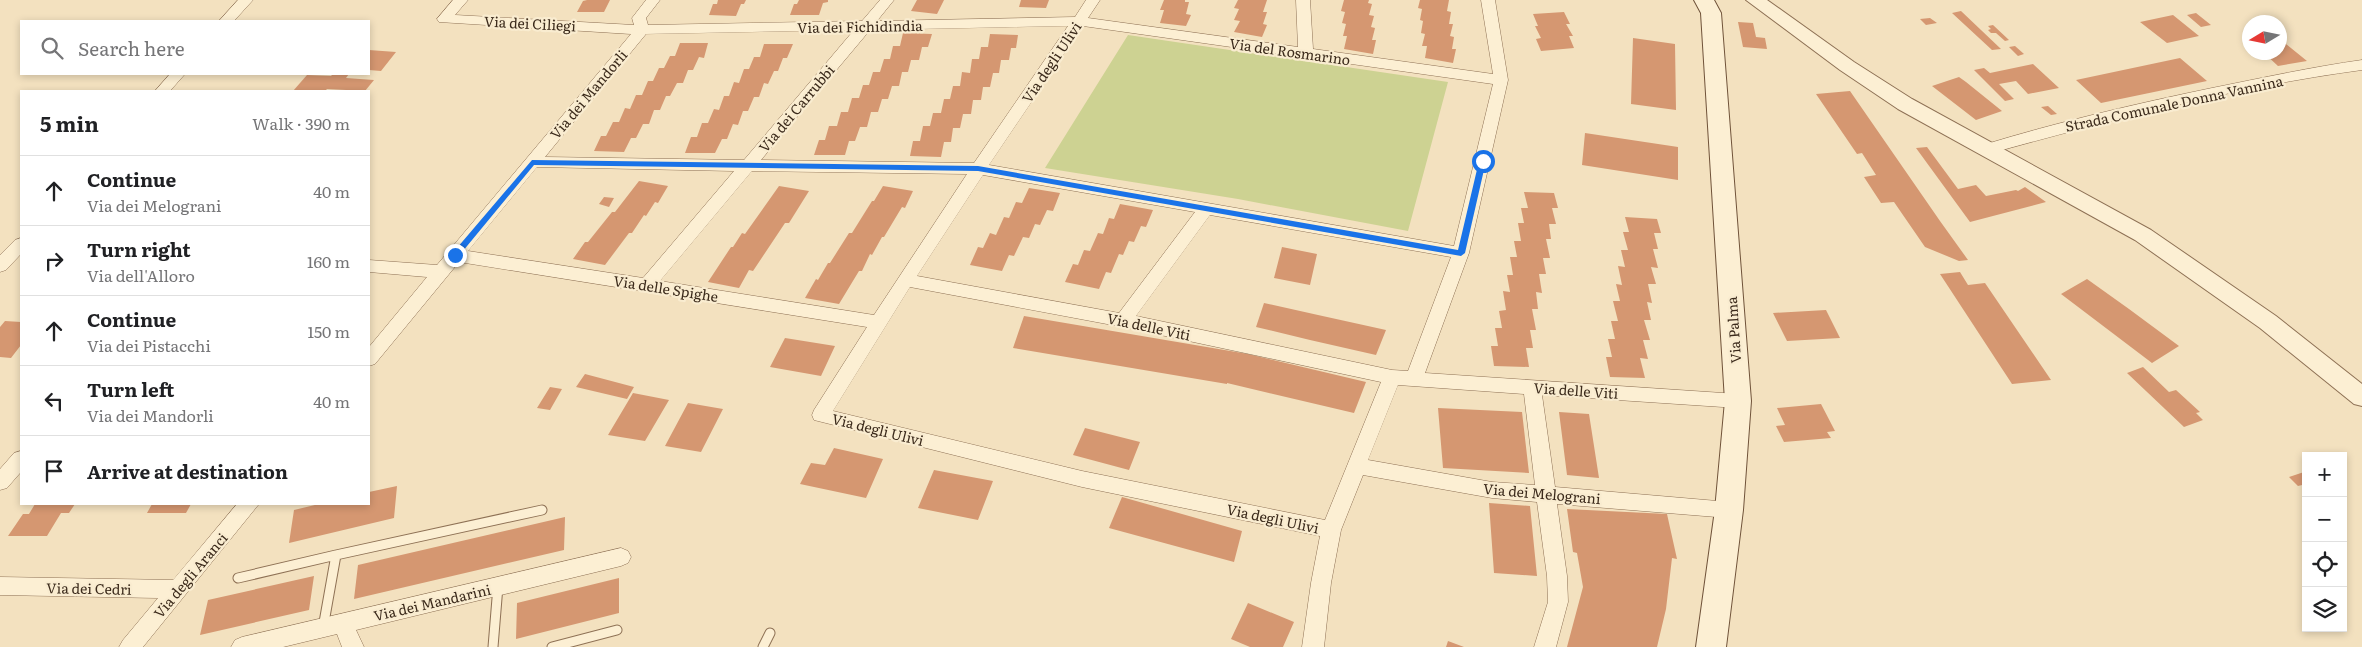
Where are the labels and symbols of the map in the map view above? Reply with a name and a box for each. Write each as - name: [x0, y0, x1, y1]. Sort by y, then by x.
- street label: Via dei Ciliegi: [484, 11, 577, 35]
- street label: Via dei Fichidindia: [797, 15, 923, 37]
- north arrow: [2242, 15, 2287, 60]
- street label: Via degli Ulivi: [1016, 17, 1086, 107]
- street label: Via del Rosmarino: [1228, 33, 1352, 69]
- street label: Via dei Mandorli: [545, 45, 631, 143]
- street label: Via dei Carrubbi: [753, 60, 839, 156]
- street label: Strada Comunale Donna Vannina: [2063, 70, 2285, 136]
- route start: [1472, 150, 1495, 173]
- route end: [444, 244, 467, 267]
- street label: Via delle Spighe: [612, 270, 720, 306]
- street label: Via Palma: [1721, 296, 1745, 364]
- street label: Via delle Viti: [1106, 307, 1193, 345]
- street label: Via delle Viti: [1533, 377, 1619, 403]
- street label: Via degli Ulivi: [830, 408, 926, 450]
- street label: Via dei Melograni: [1483, 478, 1602, 508]
- street label: Via degli Ulivi: [1225, 498, 1321, 538]
- street label: Via degli Aranci: [148, 528, 232, 622]
- street label: Via dei Cedri: [46, 577, 132, 599]
- street label: Via dei Mandarini: [371, 579, 493, 625]

